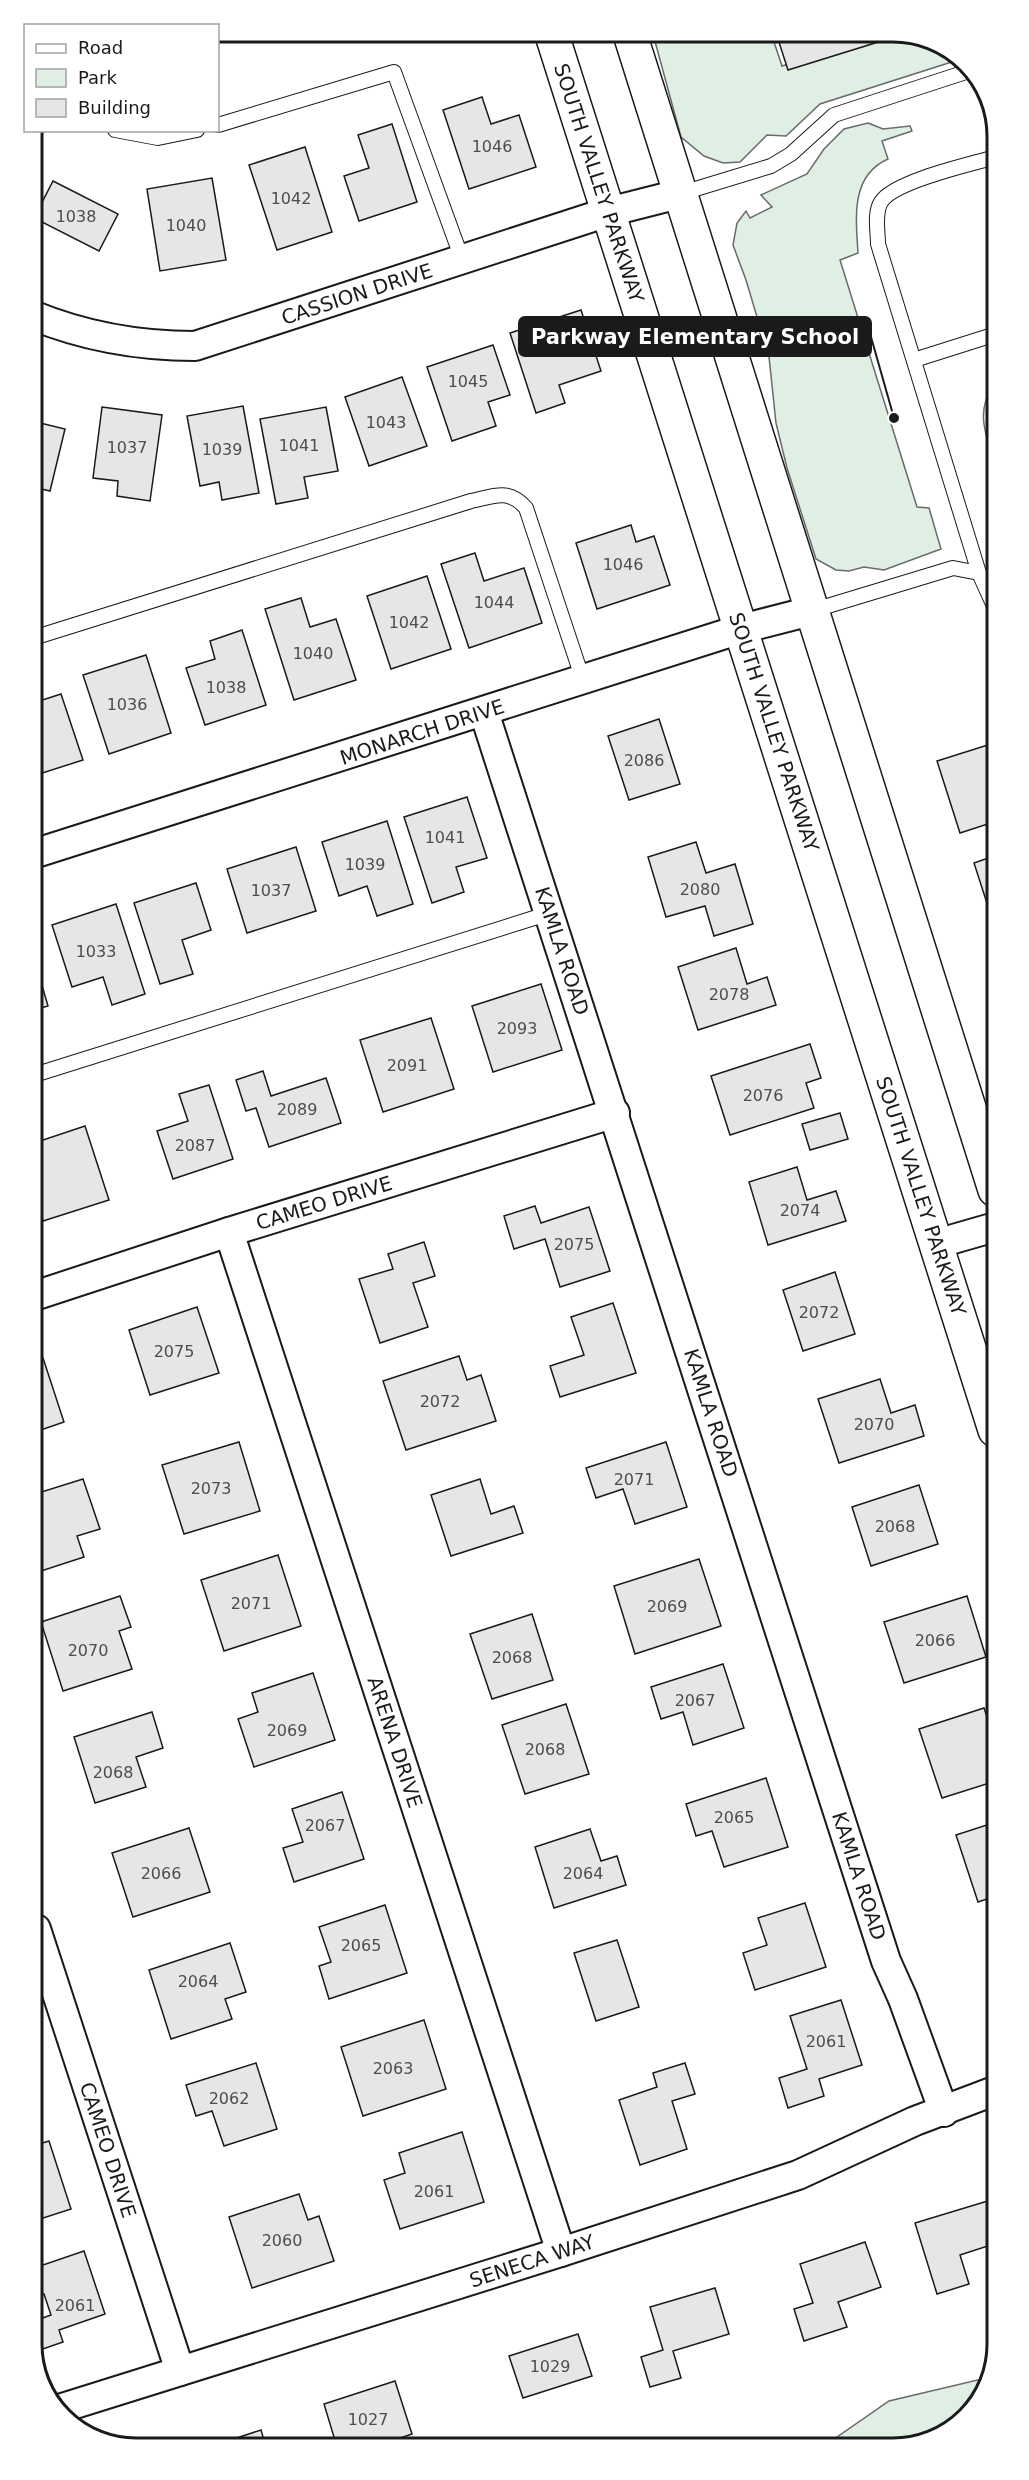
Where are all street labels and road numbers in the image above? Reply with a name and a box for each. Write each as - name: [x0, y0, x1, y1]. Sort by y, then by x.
- street label: SOUTH VALLEY PARKWAY: [549, 60, 649, 306]
- street label: CASSION DRIVE: [278, 258, 436, 330]
- street label: SOUTH VALLEY PARKWAY: [724, 609, 824, 855]
- street label: MONARCH DRIVE: [337, 694, 507, 770]
- street label: KAMLA ROAD: [530, 884, 594, 1018]
- street label: SOUTH VALLEY PARKWAY: [871, 1073, 971, 1319]
- street label: CAMEO DRIVE: [253, 1171, 395, 1235]
- street label: KAMLA ROAD: [679, 1346, 743, 1480]
- street label: ARENA DRIVE: [362, 1673, 428, 1811]
- street label: KAMLA ROAD: [827, 1809, 891, 1943]
- street label: CAMEO DRIVE: [75, 2079, 141, 2221]
- street label: SENECA WAY: [466, 2229, 598, 2292]

